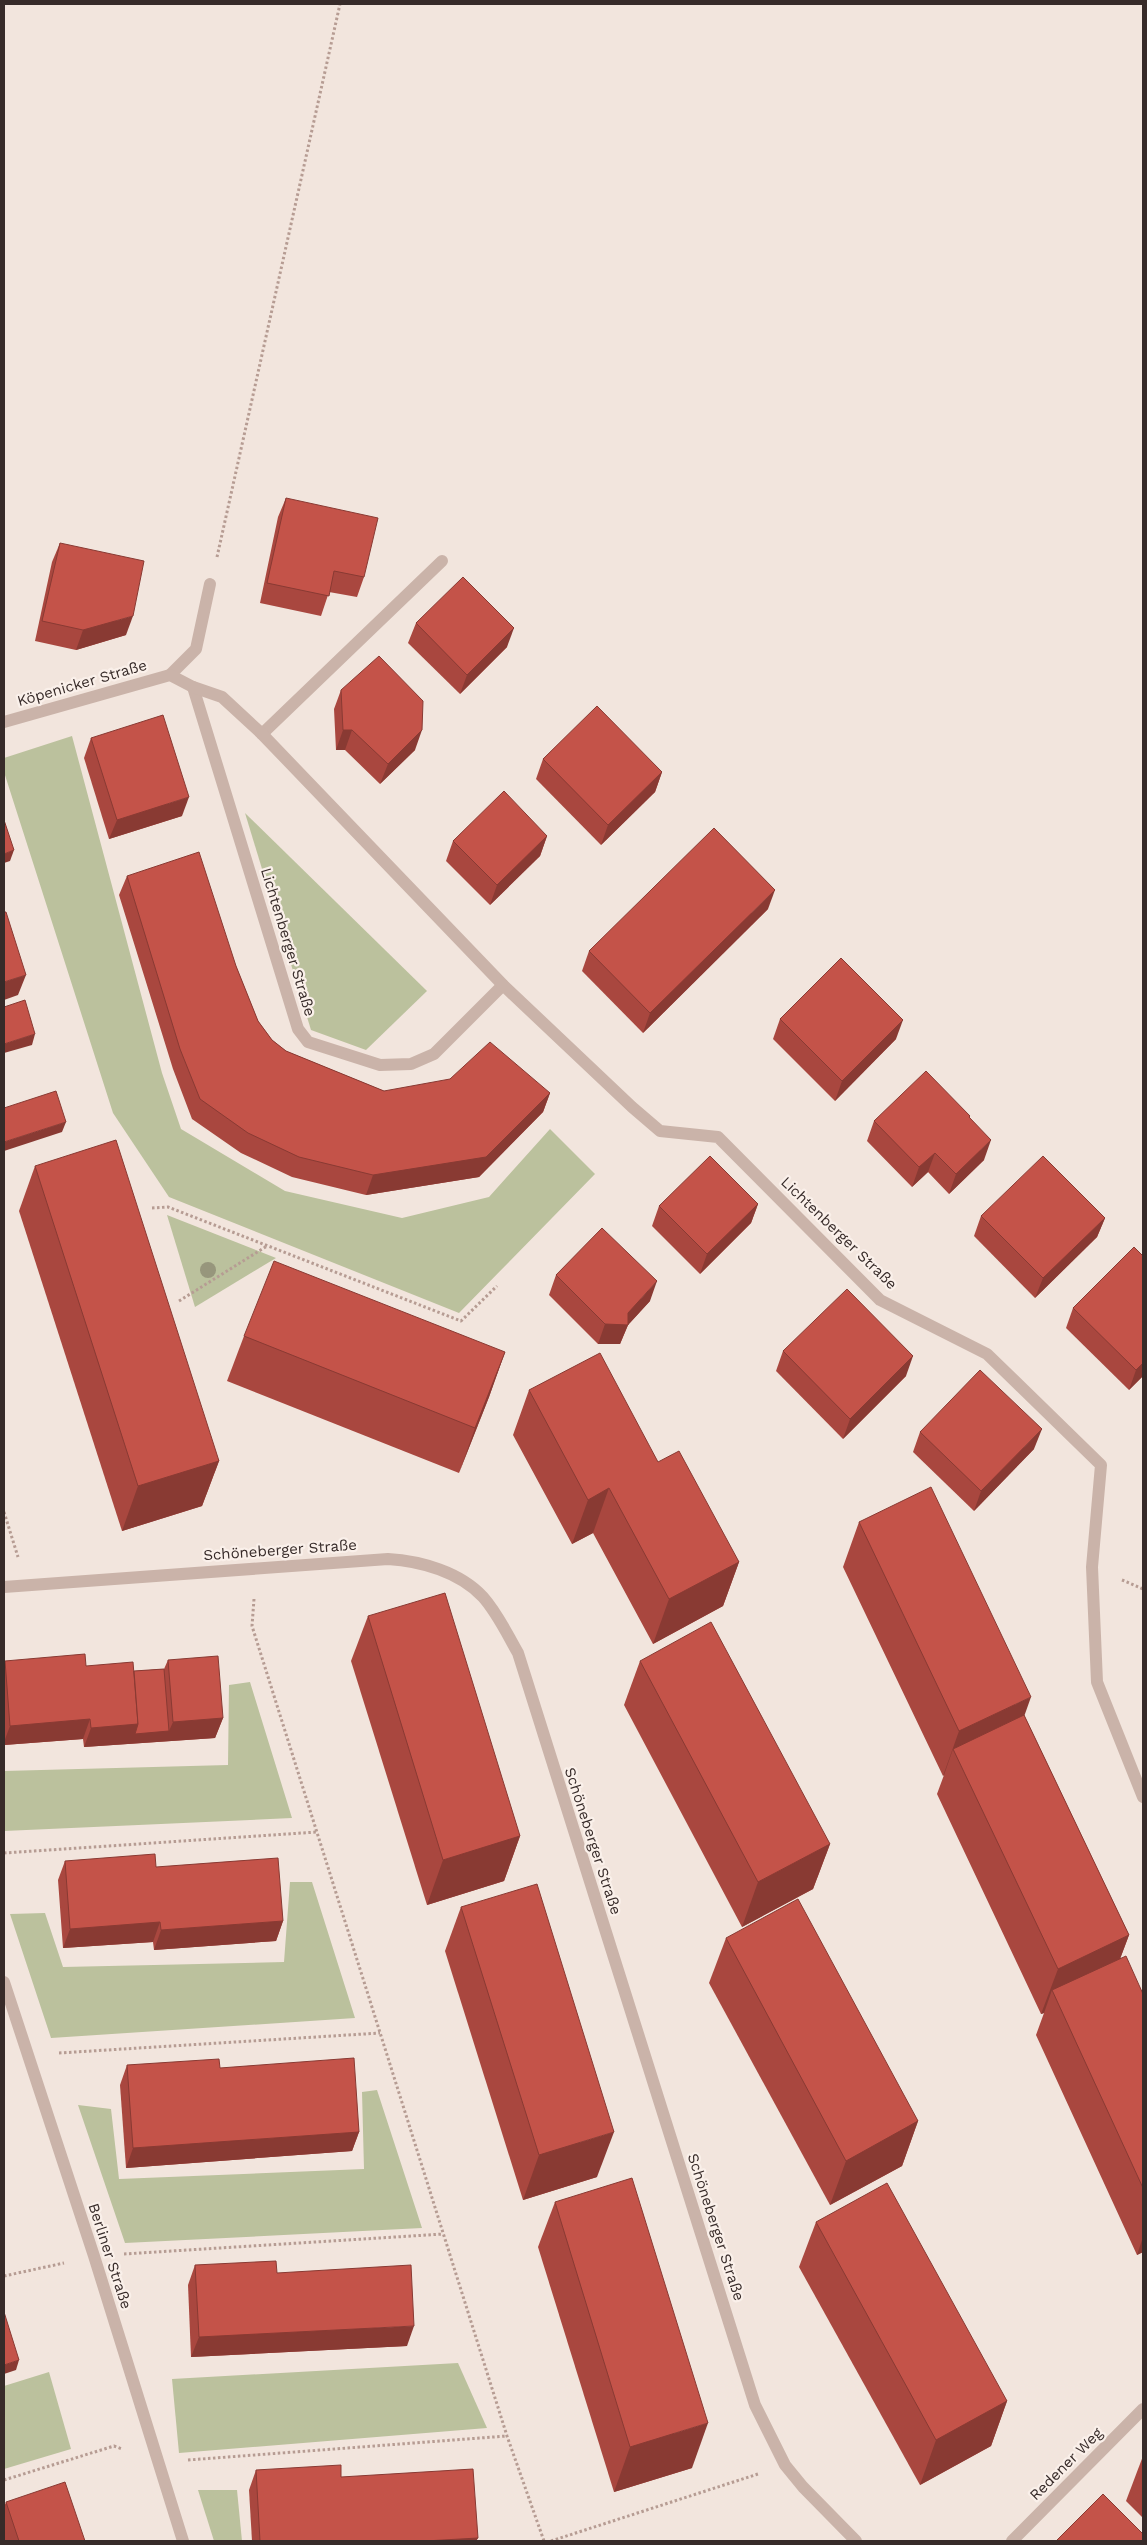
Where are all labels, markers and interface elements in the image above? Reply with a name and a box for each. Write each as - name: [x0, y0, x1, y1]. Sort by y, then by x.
- street label: Köpenicker Straße: [15, 656, 149, 710]
- street label: Lichtenberger Straße: [257, 866, 319, 1018]
- street label: Lichtenberger Straße: [777, 1173, 901, 1293]
- street label: Schöneberger Straße: [203, 1536, 357, 1564]
- street label: Schöneberger Straße: [561, 1765, 625, 1917]
- street label: Schöneberger Straße: [684, 2151, 748, 2303]
- street label: Berliner Straße: [84, 2201, 136, 2311]
- street label: Redener Weg: [1026, 2424, 1106, 2504]

